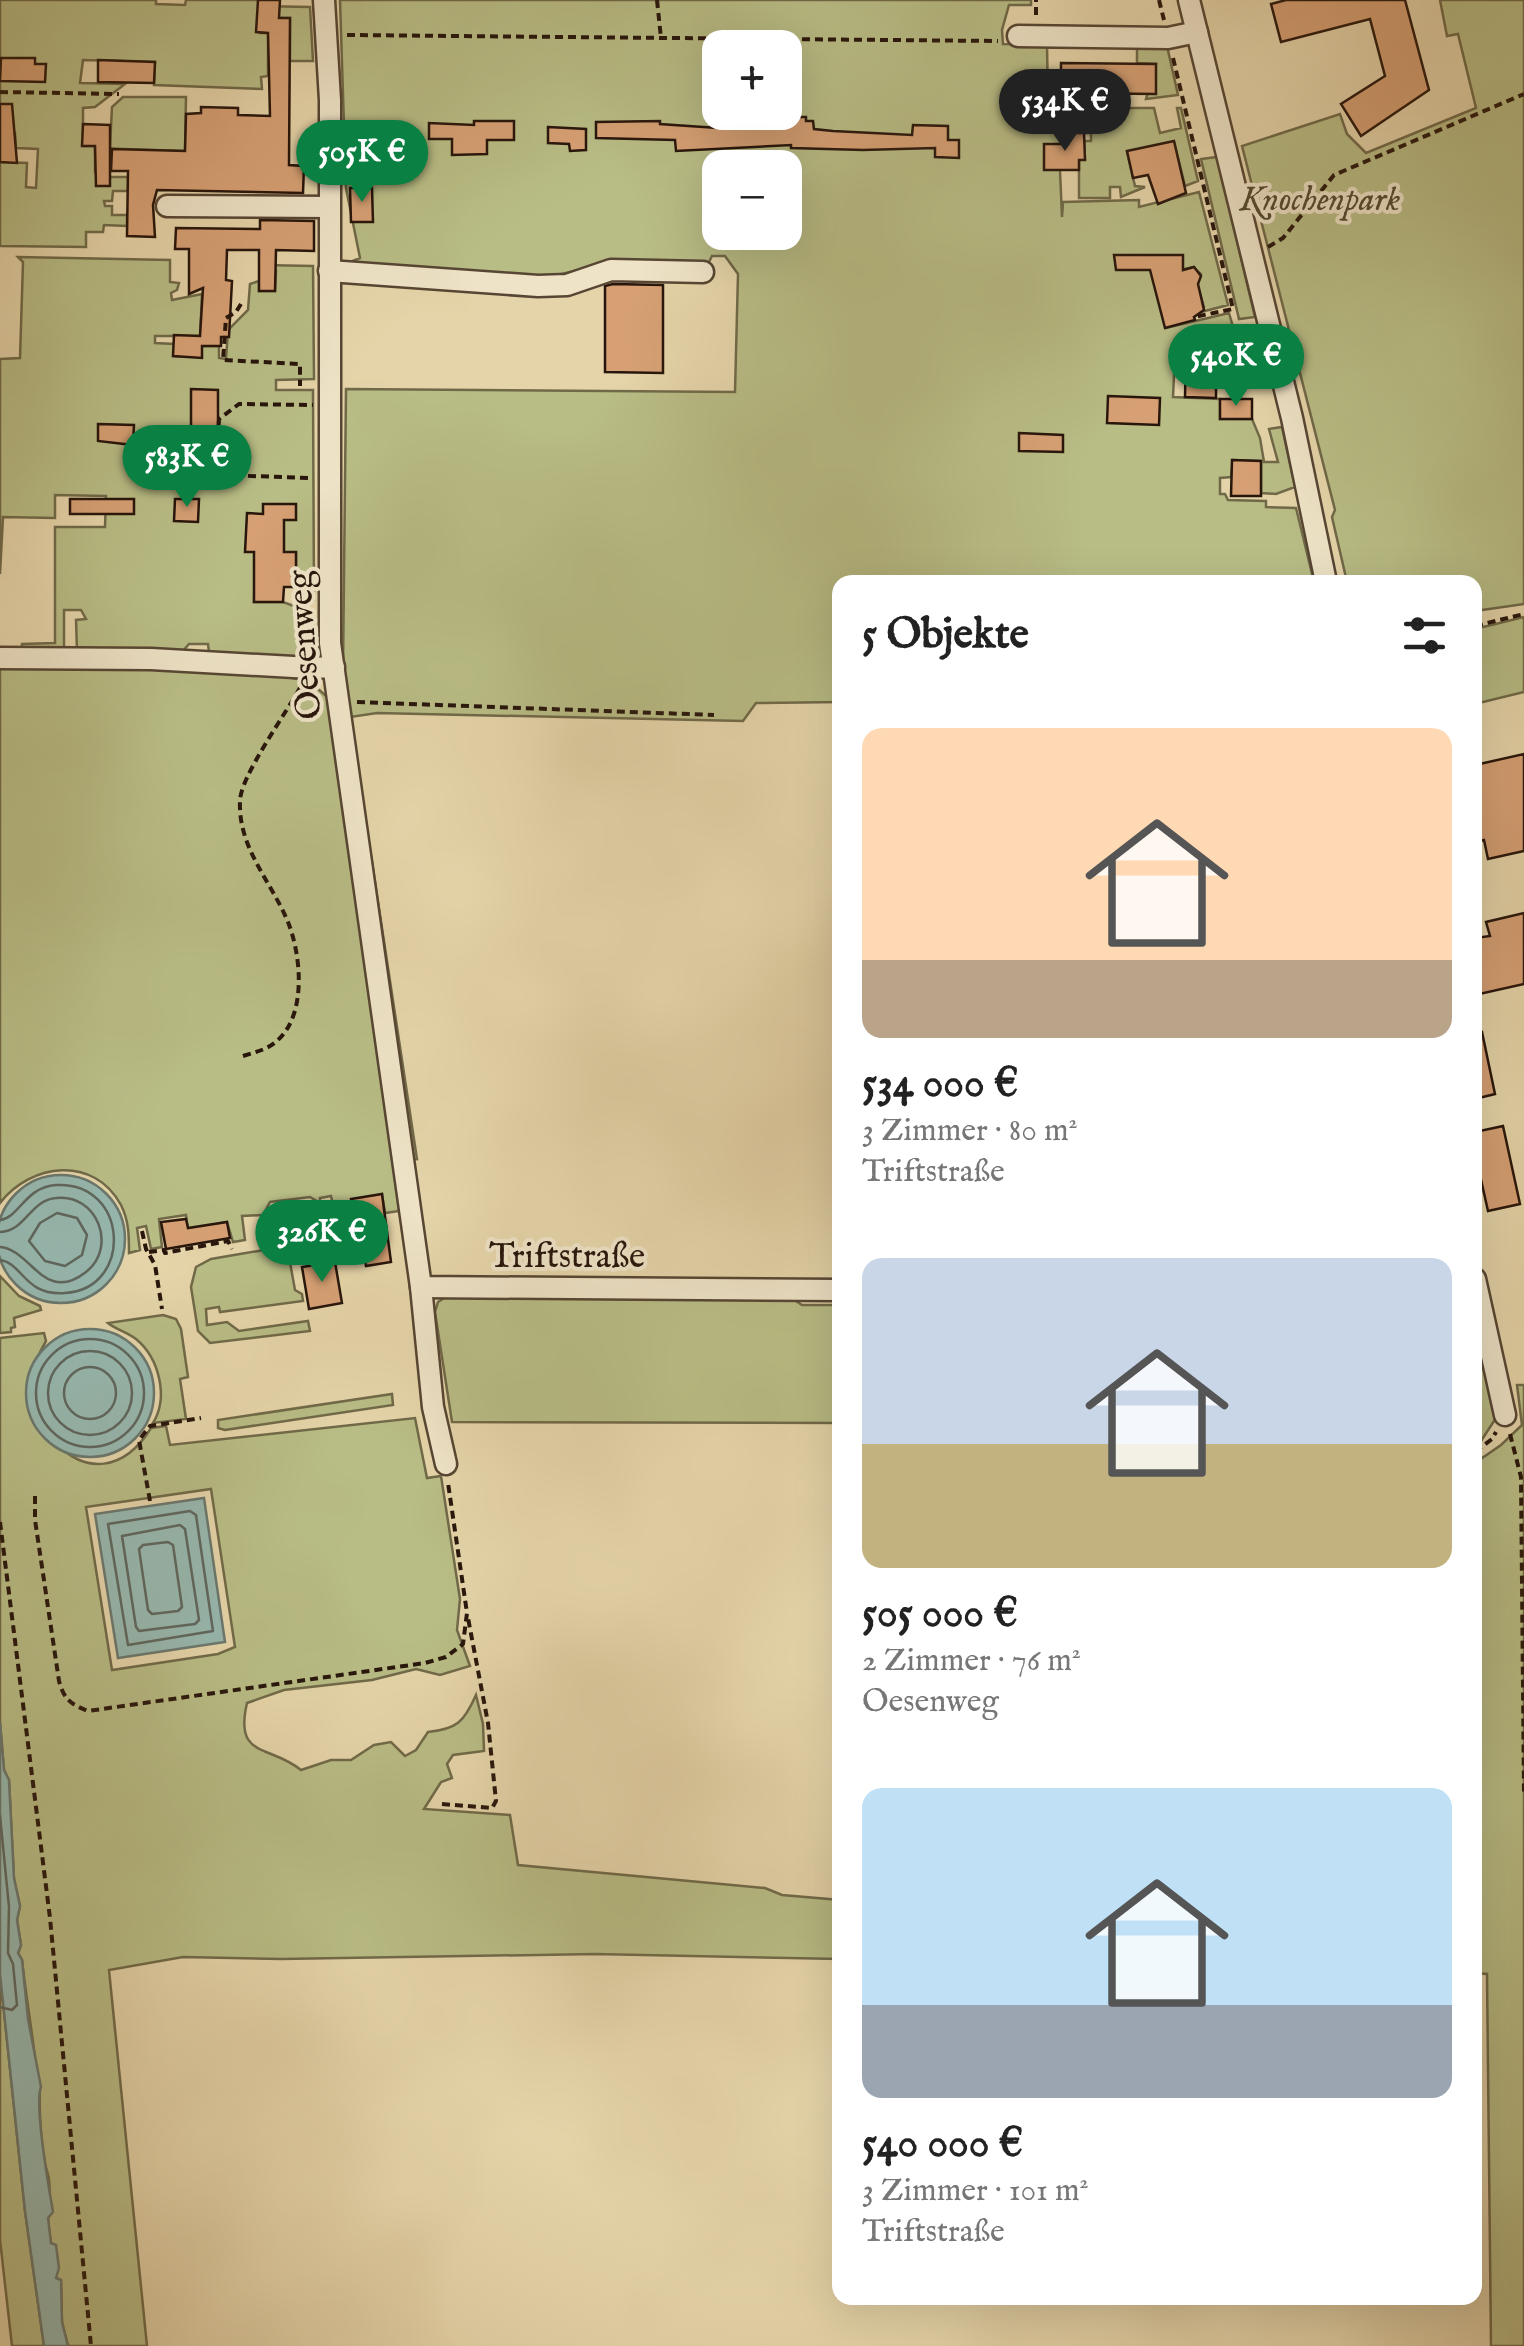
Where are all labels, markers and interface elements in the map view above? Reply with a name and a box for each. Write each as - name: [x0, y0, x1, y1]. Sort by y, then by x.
- map controls: [702, 30, 802, 250]
- button: +: [702, 30, 802, 130]
- pin: 534K €: [984, 69, 1146, 154]
- text: 534K €: [1021, 81, 1109, 122]
- pin: 505K €: [281, 120, 443, 205]
- text: 505K €: [318, 132, 406, 173]
- button: −: [702, 150, 802, 250]
- park label: Knochenpark: [1238, 178, 1400, 223]
- pin: 540K €: [1155, 324, 1317, 409]
- text: 540K €: [1190, 336, 1282, 377]
- pin: 583K €: [106, 425, 268, 510]
- text: 583K €: [145, 437, 229, 478]
- street label: Oesenweg: [278, 568, 333, 721]
- icon: filters: [1397, 608, 1452, 663]
- text: 5 Objekte: [862, 609, 1029, 662]
- icon: home: [1067, 793, 1247, 973]
- text: 534 000 €: [862, 1058, 1018, 1111]
- text: 3 Zimmer · 80 m²: [862, 1111, 1078, 1152]
- text: Triftstraße: [862, 1152, 1005, 1193]
- pin: 326K €: [241, 1200, 403, 1285]
- text: 326K €: [277, 1212, 367, 1253]
- street label: Triftstraße: [489, 1235, 645, 1280]
- icon: home: [1067, 1323, 1247, 1503]
- text: 505 000 €: [862, 1588, 1018, 1641]
- text: 2 Zimmer · 76 m²: [862, 1641, 1081, 1682]
- text: Oesenweg: [862, 1682, 999, 1723]
- icon: home: [1067, 1853, 1247, 2033]
- text: 540 000 €: [862, 2118, 1023, 2171]
- text: 3 Zimmer · 101 m²: [862, 2171, 1089, 2212]
- text: Triftstraße: [862, 2212, 1005, 2253]

